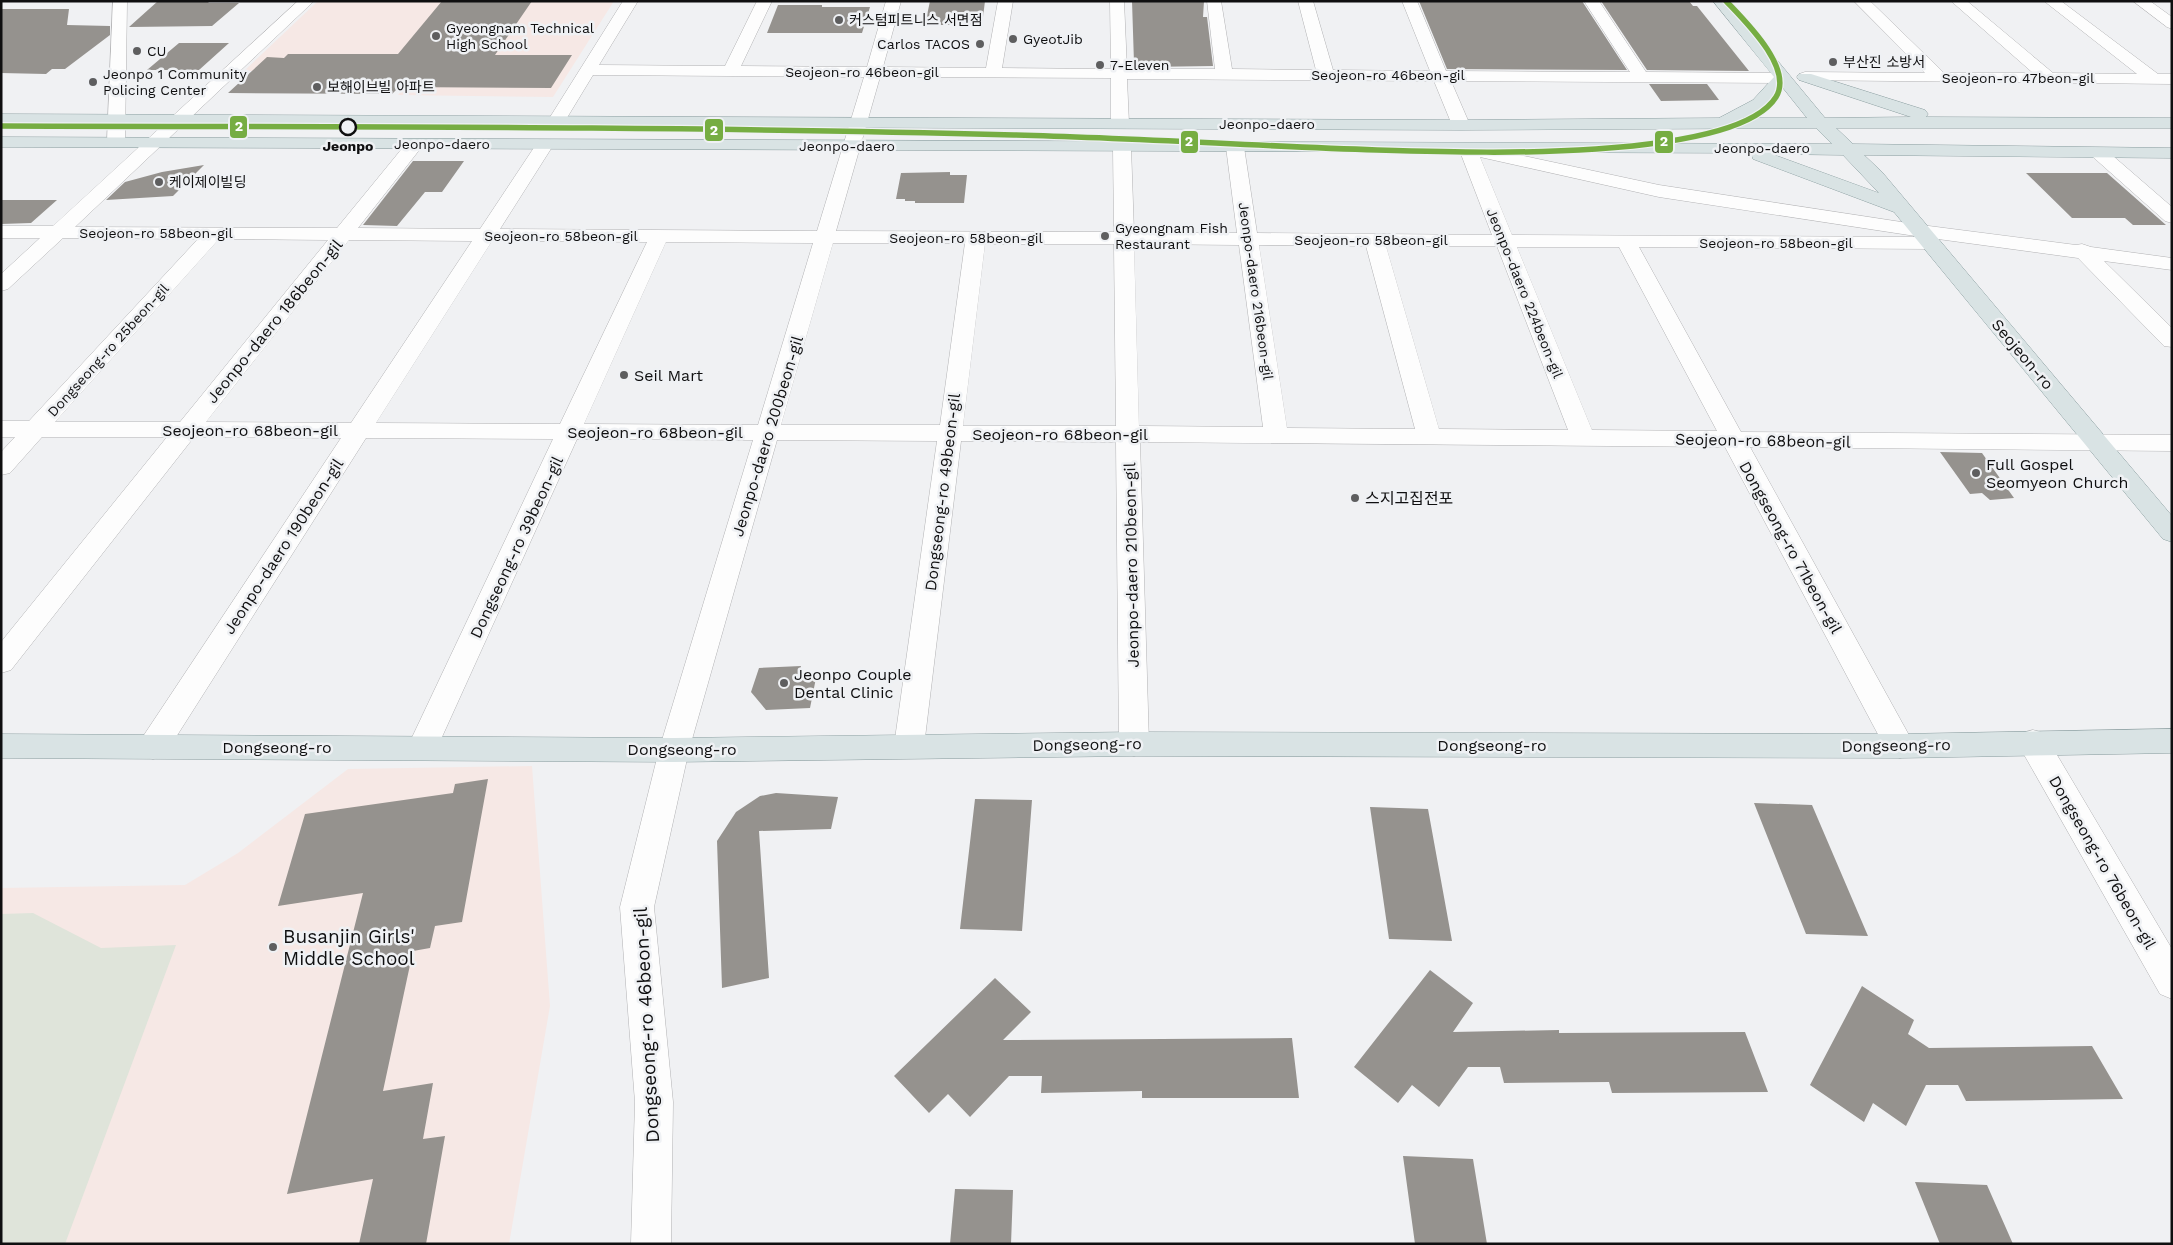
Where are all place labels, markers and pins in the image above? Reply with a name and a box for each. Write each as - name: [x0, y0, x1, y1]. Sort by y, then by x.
- place label: 커스텀피트니스 서면점: [849, 12, 983, 28]
- marker: 커스텀피트니스 서면점: [833, 14, 845, 26]
- place label: Gyeongnam Technical High School: [446, 20, 595, 52]
- marker: Gyeongnam Technical High School: [430, 30, 442, 42]
- place label: GyeotJib: [1023, 31, 1083, 47]
- marker: GyeotJib: [1007, 33, 1019, 45]
- place label: Carlos TACOS: [877, 36, 970, 52]
- marker: Carlos TACOS: [974, 38, 986, 50]
- place label: CU: [147, 43, 167, 59]
- marker: CU: [131, 45, 143, 57]
- place label: 부산진 소방서: [1843, 54, 1925, 70]
- marker: 부산진 소방서: [1827, 56, 1839, 68]
- place label: 7-Eleven: [1110, 57, 1169, 73]
- marker: 7-Eleven: [1094, 59, 1106, 71]
- place label: Jeonpo 1 Community Policing Center: [103, 66, 247, 98]
- marker: Jeonpo 1 Community Policing Center: [87, 76, 99, 88]
- place label: 보해이브빌 아파트: [327, 79, 435, 95]
- marker: 보해이브빌 아파트: [311, 81, 323, 93]
- marker: Jeonpo: [339, 118, 357, 136]
- place label: Jeonpo: [323, 138, 373, 154]
- place label: 케이제이빌딩: [169, 174, 246, 190]
- marker: 케이제이빌딩: [153, 176, 165, 188]
- place label: Gyeongnam Fish Restaurant: [1115, 220, 1228, 252]
- marker: Gyeongnam Fish Restaurant: [1099, 230, 1111, 242]
- place label: Seil Mart: [634, 366, 703, 385]
- marker: Seil Mart: [618, 369, 630, 381]
- place label: Full Gospel Seomyeon Church: [1986, 455, 2128, 492]
- marker: Full Gospel Seomyeon Church: [1970, 467, 1982, 479]
- place label: 스지고집전포: [1365, 489, 1453, 508]
- marker: 스지고집전포: [1349, 492, 1361, 504]
- place label: Jeonpo Couple Dental Clinic: [794, 665, 911, 702]
- marker: Jeonpo Couple Dental Clinic: [778, 677, 790, 689]
- place label: Busanjin Girls' Middle School: [283, 925, 415, 970]
- marker: Busanjin Girls' Middle School: [267, 941, 279, 953]

